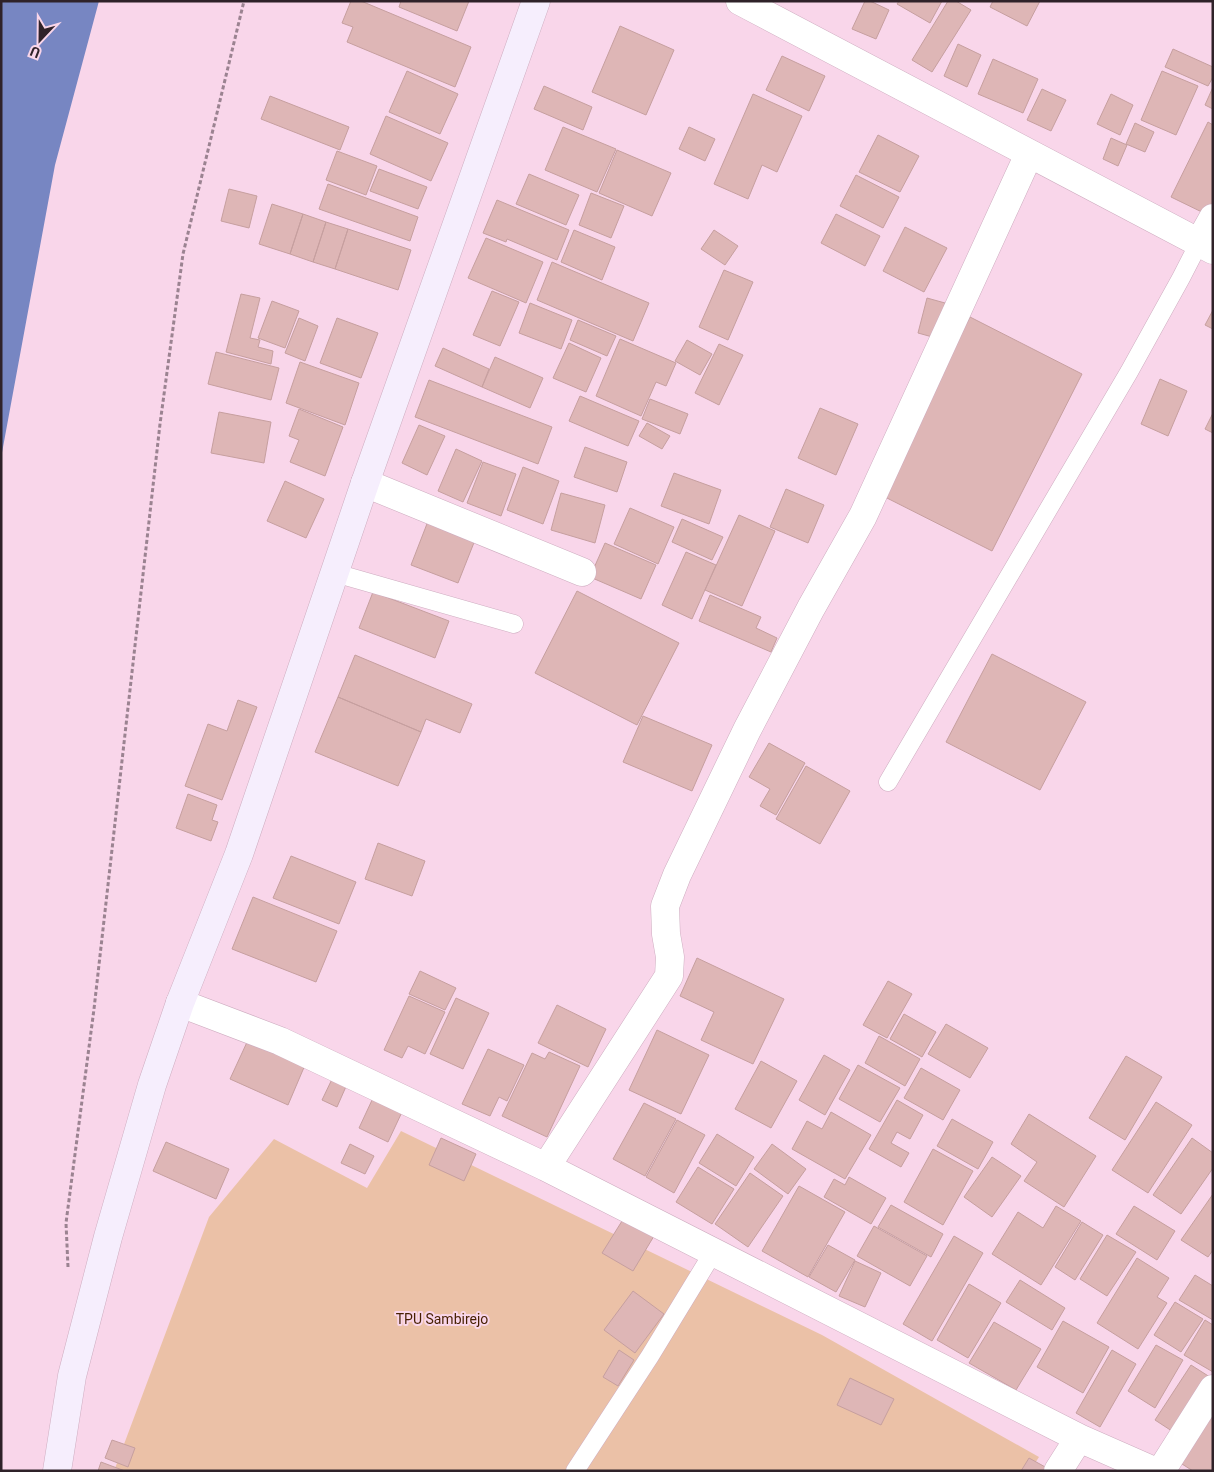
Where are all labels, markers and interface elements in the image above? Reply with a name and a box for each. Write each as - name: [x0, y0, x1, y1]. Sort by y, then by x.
- north arrow: [15, 15, 65, 65]
- text: U: [28, 43, 42, 61]
- park label: TPU Sambirejo: [396, 1311, 488, 1327]

